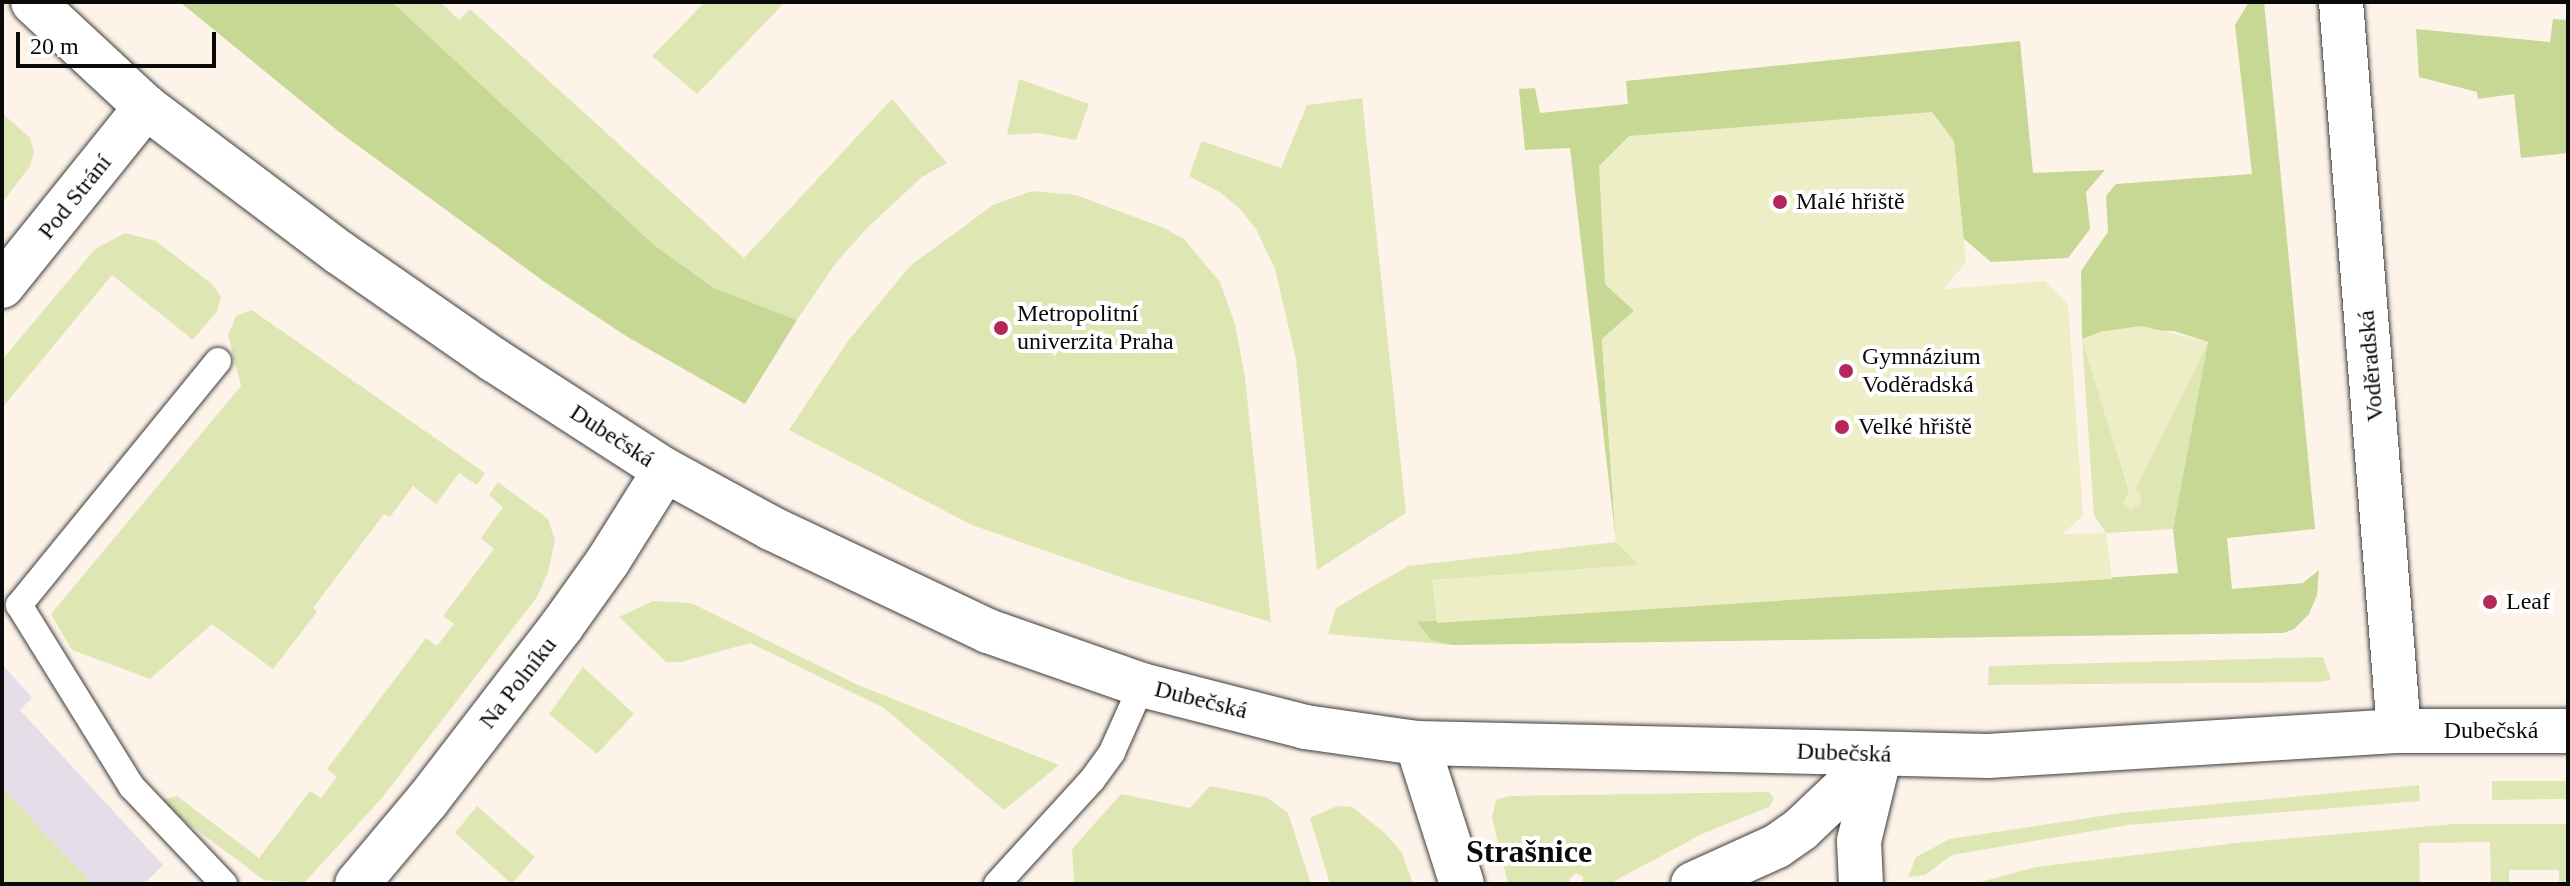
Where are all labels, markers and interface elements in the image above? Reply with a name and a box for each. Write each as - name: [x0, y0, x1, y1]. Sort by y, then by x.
- scale bar: [20, 16, 220, 66]
- text: 20 m: [30, 33, 79, 59]
- street label: Pod Strání: [32, 149, 118, 245]
- place label: Malé hřiště: [1796, 188, 1905, 216]
- marker: Malé hřiště: [1771, 193, 1789, 211]
- place label: Metropolitní univerzita Praha: [1017, 300, 1174, 356]
- street label: Voděradská: [2352, 309, 2390, 423]
- marker: Metropolitní univerzita Praha: [992, 319, 1010, 337]
- place label: Gymnázium Voděradská: [1862, 343, 1981, 399]
- marker: Gymnázium Voděradská: [1837, 362, 1855, 380]
- street label: Dubečská: [564, 398, 660, 474]
- place label: Velké hřiště: [1858, 413, 1972, 441]
- marker: Velké hřiště: [1833, 418, 1851, 436]
- place label: Leaf: [2506, 588, 2550, 616]
- marker: Leaf: [2481, 593, 2499, 611]
- street label: Na Polníku: [473, 631, 563, 735]
- street label: Dubečská: [1152, 675, 1250, 725]
- street label: Dubečská: [2444, 717, 2538, 745]
- street label: Dubečská: [1796, 737, 1892, 769]
- district label: Strašnice: [1466, 832, 1592, 870]

